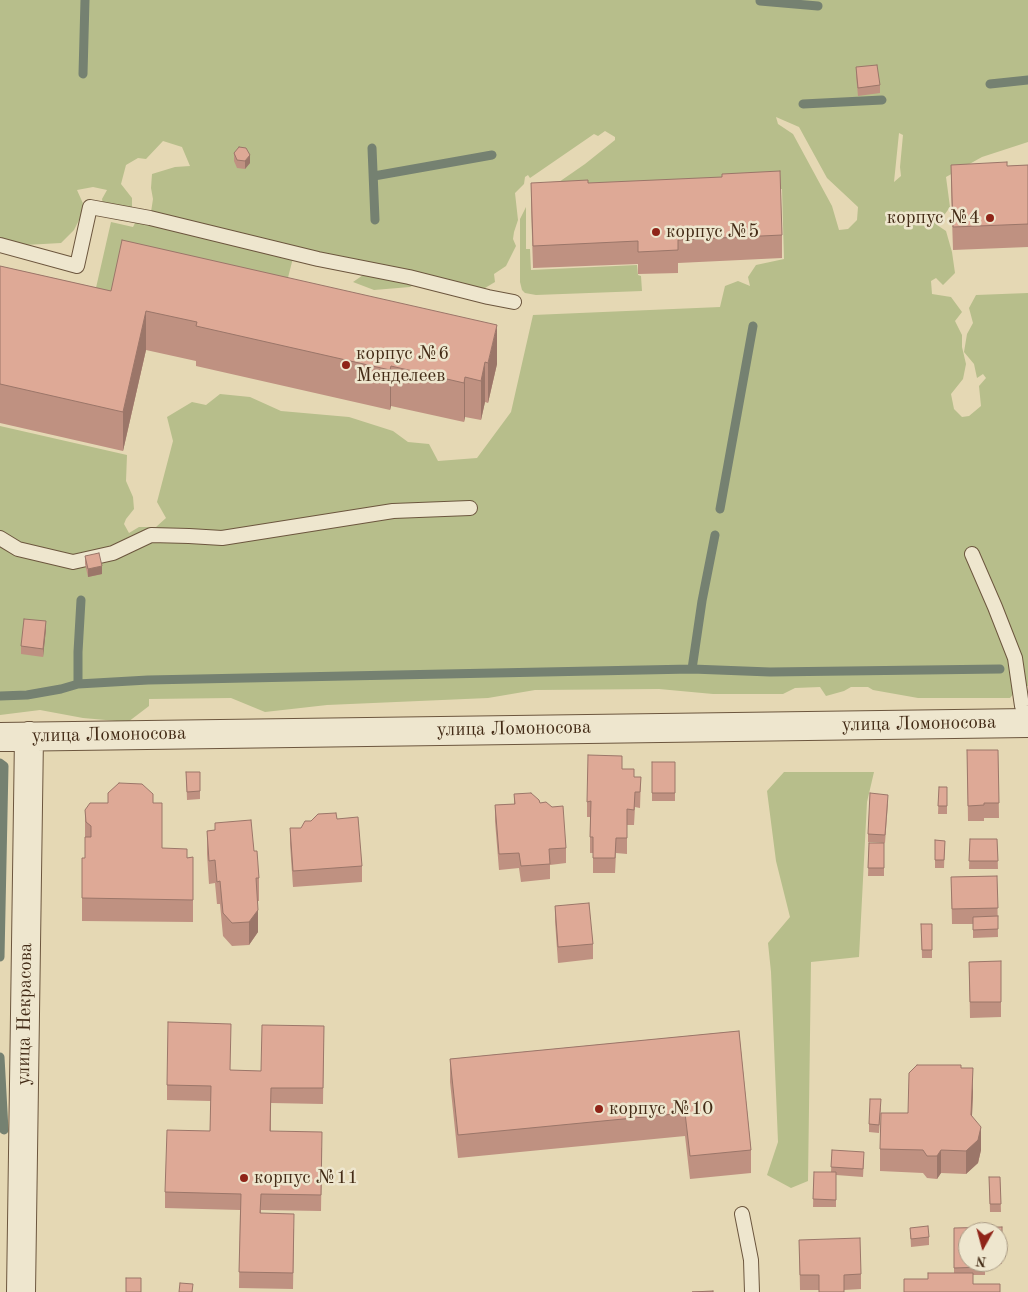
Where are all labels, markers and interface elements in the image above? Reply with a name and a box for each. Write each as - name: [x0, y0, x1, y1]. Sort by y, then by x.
- place label: корпус №4: [887, 207, 980, 229]
- marker: корпус №4: [984, 212, 996, 224]
- place label: корпус №5: [666, 221, 759, 243]
- marker: корпус №5: [650, 226, 662, 238]
- place label: корпус №6 Менделеев: [356, 343, 449, 387]
- marker: корпус №6 Менделеев: [340, 359, 352, 371]
- street label: улица Ломоносова: [842, 711, 996, 737]
- street label: улица Ломоносова: [437, 716, 591, 742]
- street label: улица Ломоносова: [32, 722, 186, 748]
- street label: улица Некрасова: [12, 943, 38, 1085]
- place label: корпус №10: [609, 1098, 713, 1120]
- marker: корпус №10: [593, 1103, 605, 1115]
- place label: корпус №11: [254, 1167, 358, 1189]
- marker: корпус №11: [238, 1172, 250, 1184]
- north arrow: [958, 1222, 1008, 1272]
- text: N: [975, 1253, 987, 1268]

